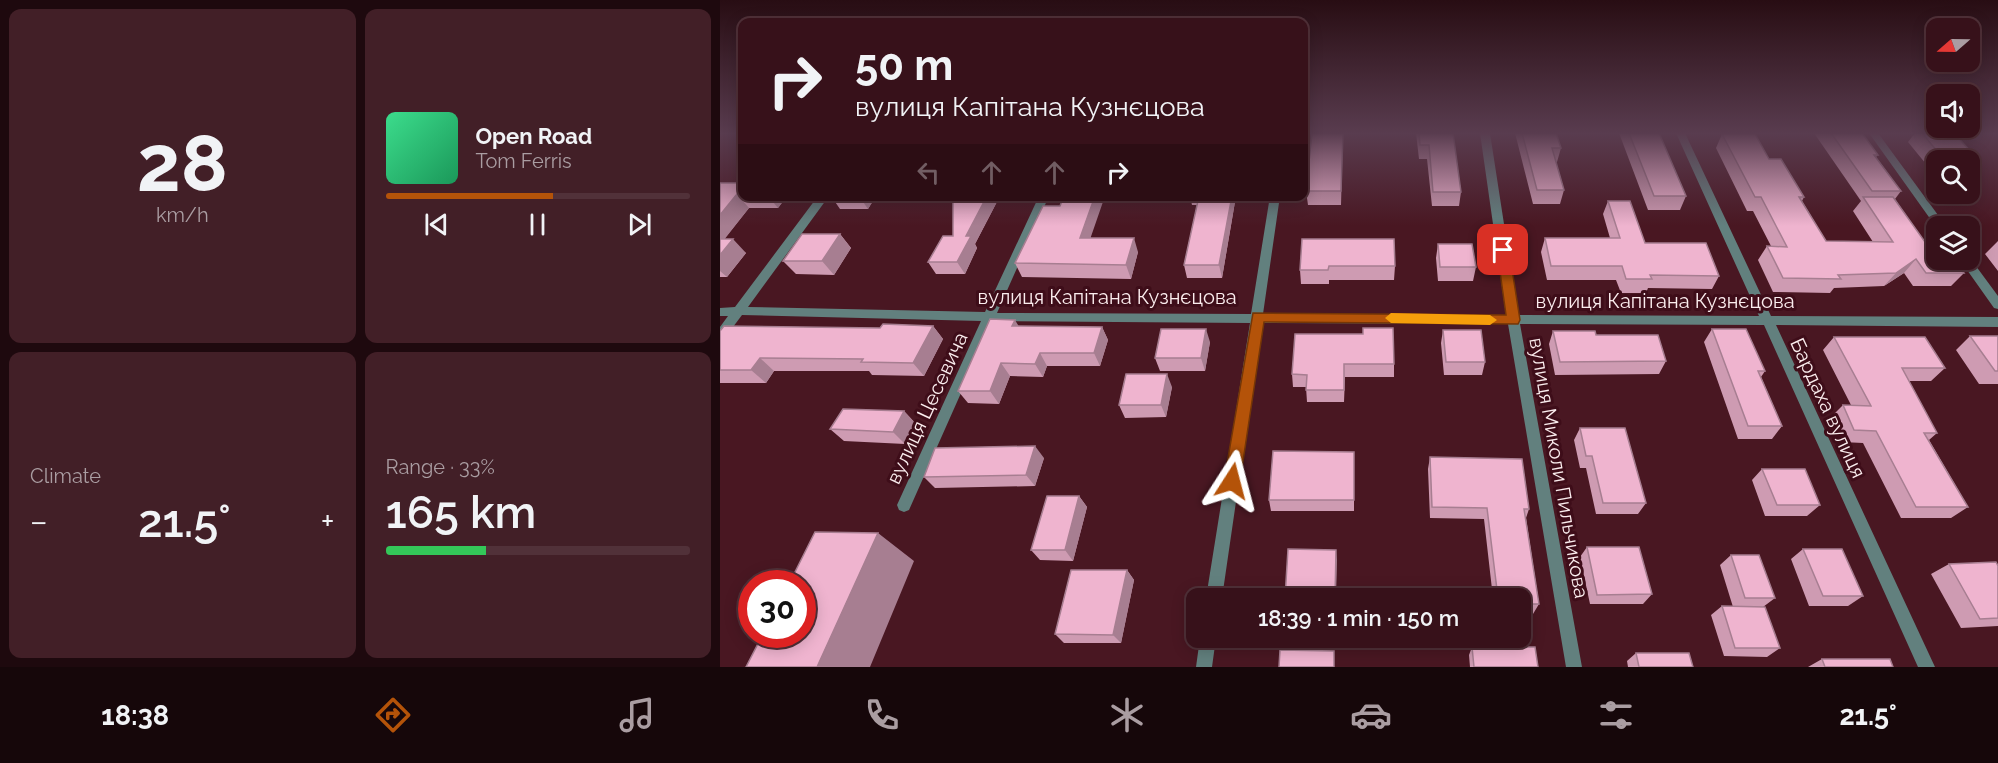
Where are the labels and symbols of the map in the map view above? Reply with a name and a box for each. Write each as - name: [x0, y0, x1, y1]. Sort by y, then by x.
- north arrow: [1926, 18, 1980, 72]
- pin: [1477, 224, 1528, 275]
- street label: вулиця Капітана Кузнєцова: [977, 285, 1237, 309]
- street label: вулиця Капітана Кузнєцова: [1535, 289, 1795, 313]
- street label: вулиця Цесевича: [881, 328, 973, 488]
- street label: Бардаха вулиця: [1785, 334, 1871, 482]
- street label: вулиця Миколи Пильчикова: [1524, 336, 1594, 600]
- position arrow: [1200, 449, 1264, 513]
- speed limit sign: 30: [738, 570, 816, 648]

